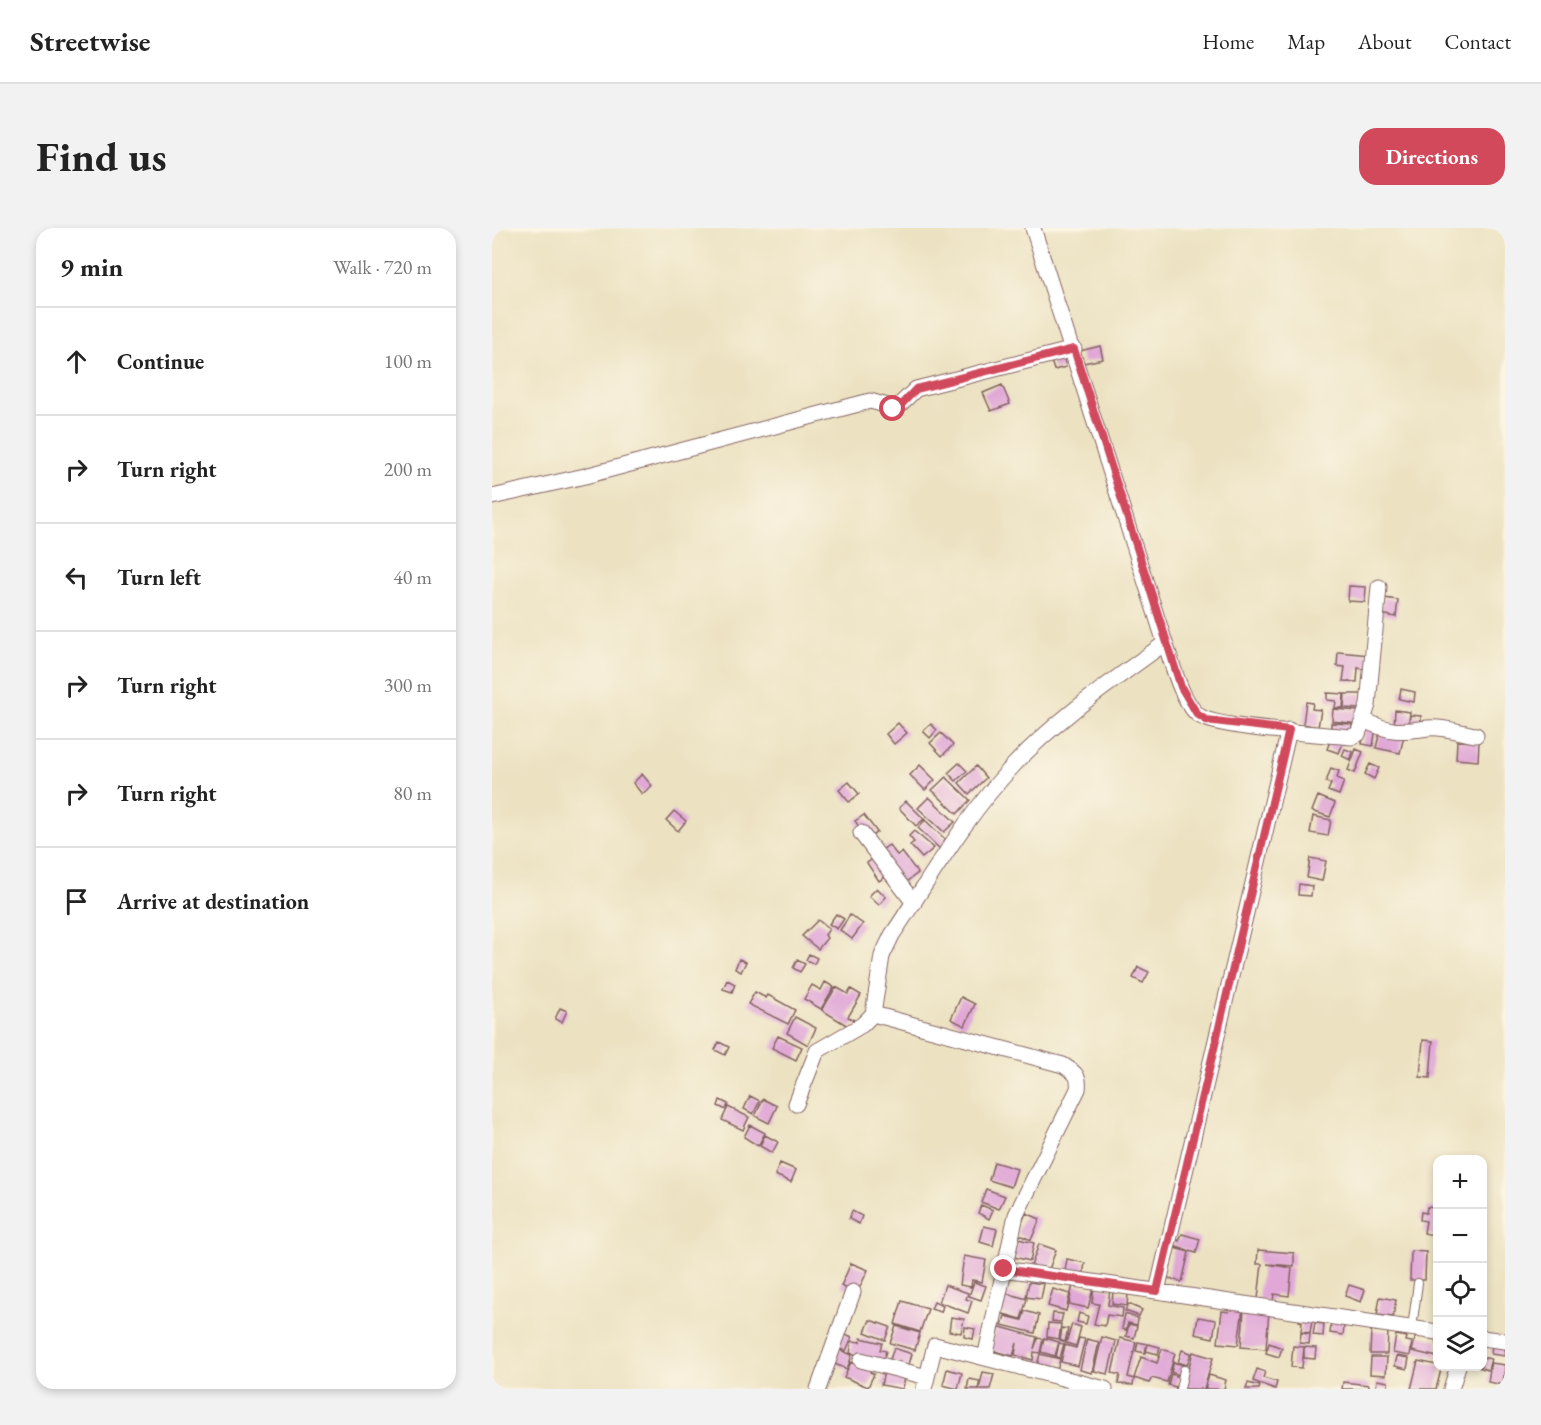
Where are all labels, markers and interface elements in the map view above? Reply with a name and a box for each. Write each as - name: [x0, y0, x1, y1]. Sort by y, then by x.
- text: Streetwise: [30, 23, 150, 59]
- text: Home: [1202, 28, 1254, 55]
- text: Map: [1287, 28, 1325, 55]
- text: About: [1358, 28, 1411, 55]
- text: Contact: [1444, 28, 1511, 55]
- button: Directions: [1359, 128, 1505, 185]
- text: Find us: [36, 129, 167, 184]
- text: 9 min: [60, 250, 123, 284]
- text: Walk · 720 m: [333, 254, 432, 280]
- icon: ahead: [60, 345, 93, 378]
- text: Continue: [117, 347, 204, 376]
- text: 100 m: [384, 348, 432, 374]
- route start: [879, 395, 905, 421]
- icon: right: [60, 453, 93, 486]
- text: Turn right: [117, 455, 216, 484]
- text: 200 m: [384, 456, 432, 482]
- icon: left: [60, 561, 93, 594]
- text: Turn left: [117, 563, 201, 592]
- text: 40 m: [393, 564, 432, 590]
- icon: right: [60, 669, 93, 702]
- text: Turn right: [117, 671, 216, 700]
- text: 300 m: [384, 672, 432, 698]
- icon: right: [60, 777, 93, 810]
- text: Turn right: [117, 779, 216, 808]
- text: 80 m: [393, 780, 432, 806]
- icon: arrive: [60, 885, 93, 918]
- text: Arrive at destination: [117, 887, 309, 916]
- map controls: [1433, 1155, 1487, 1371]
- button: +: [1433, 1155, 1487, 1209]
- button: −: [1433, 1209, 1487, 1263]
- route end: [990, 1255, 1016, 1281]
- button: locate: [1433, 1263, 1487, 1317]
- button: layers: [1433, 1317, 1487, 1371]

